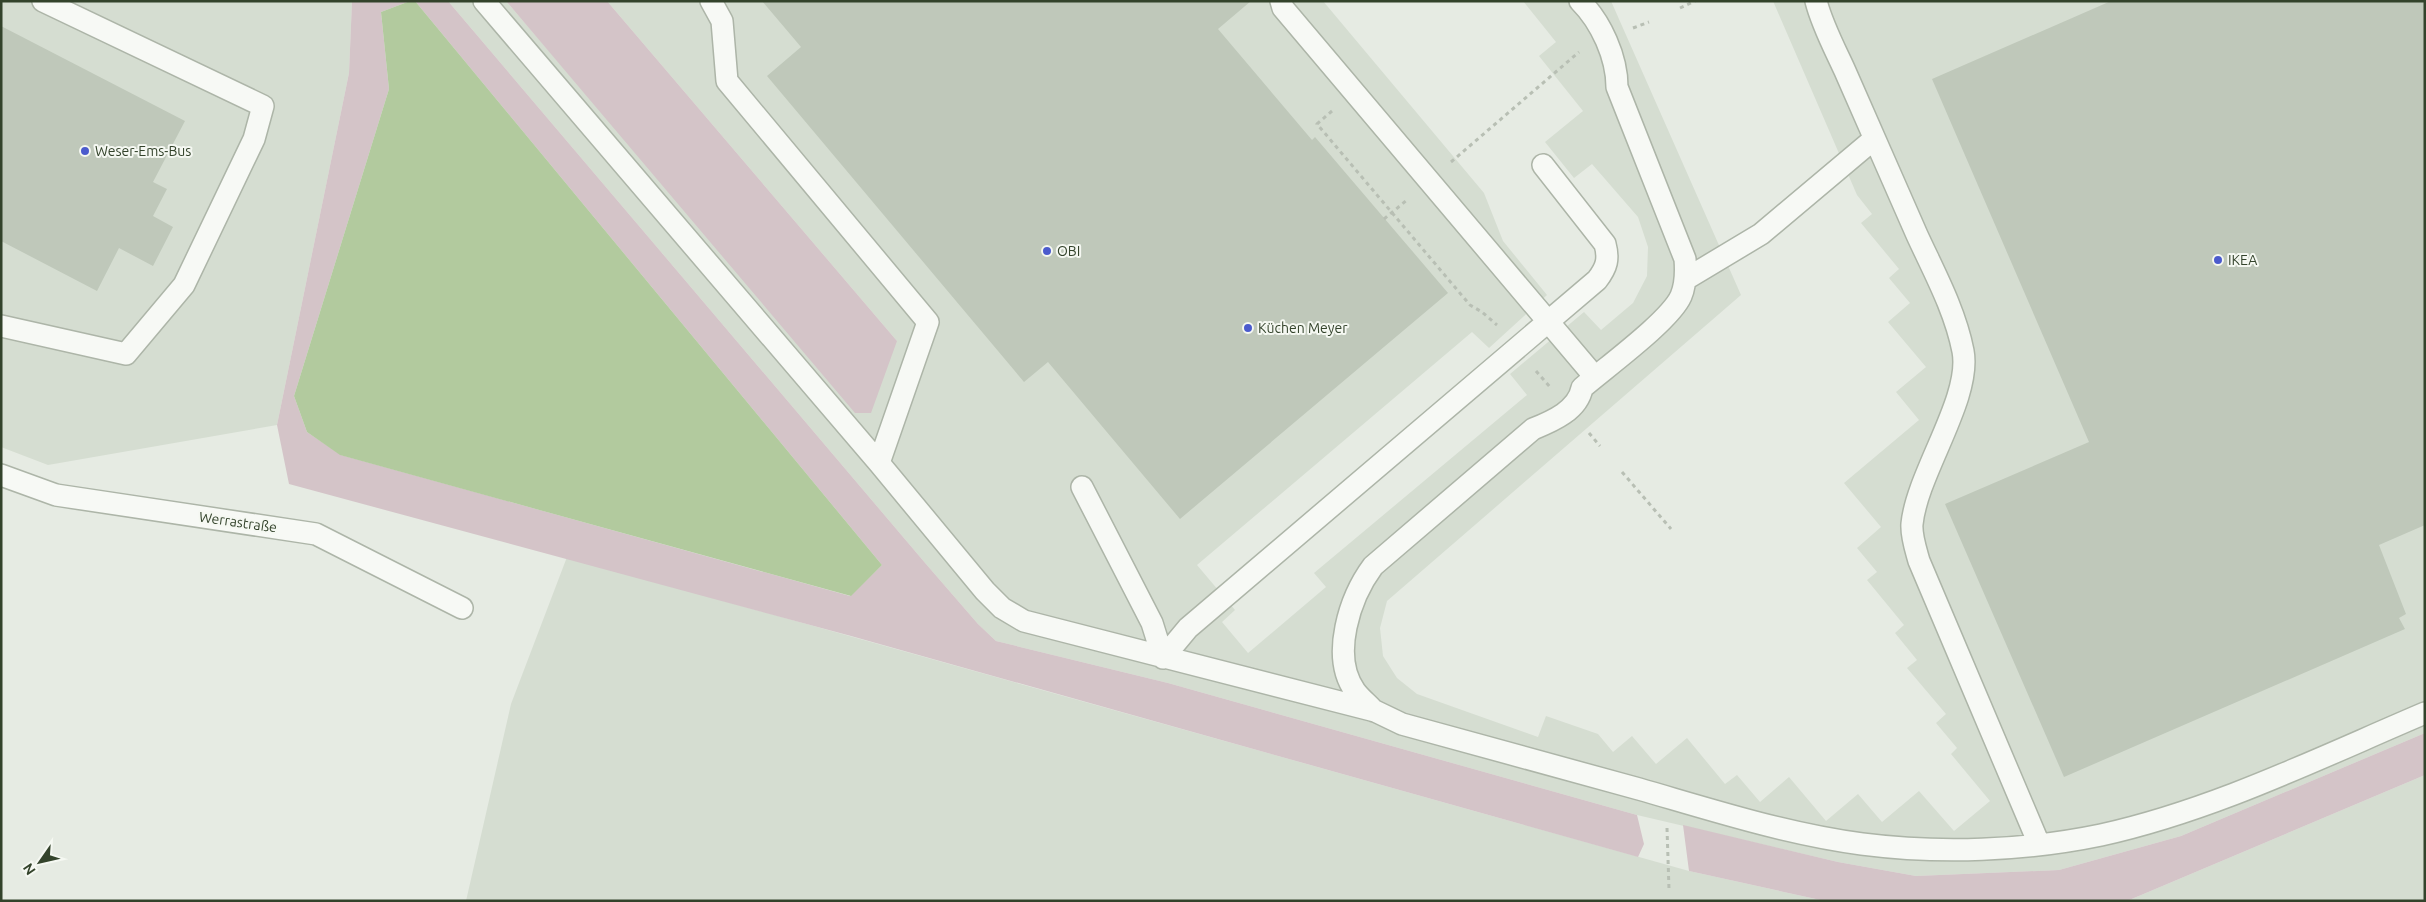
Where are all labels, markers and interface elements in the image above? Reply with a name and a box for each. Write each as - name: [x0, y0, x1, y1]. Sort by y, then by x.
- place label: Weser-Ems-Bus: [95, 143, 191, 159]
- marker: Weser-Ems-Bus: [79, 145, 91, 157]
- place label: OBI: [1057, 243, 1080, 259]
- marker: OBI: [1041, 245, 1053, 257]
- place label: IKEA: [2228, 252, 2257, 268]
- marker: IKEA: [2212, 254, 2224, 266]
- place label: Küchen Meyer: [1258, 320, 1348, 336]
- marker: Küchen Meyer: [1242, 322, 1254, 334]
- street label: Werrastraße: [198, 509, 278, 535]
- north arrow: [15, 837, 65, 887]
- text: N: [20, 860, 39, 878]

